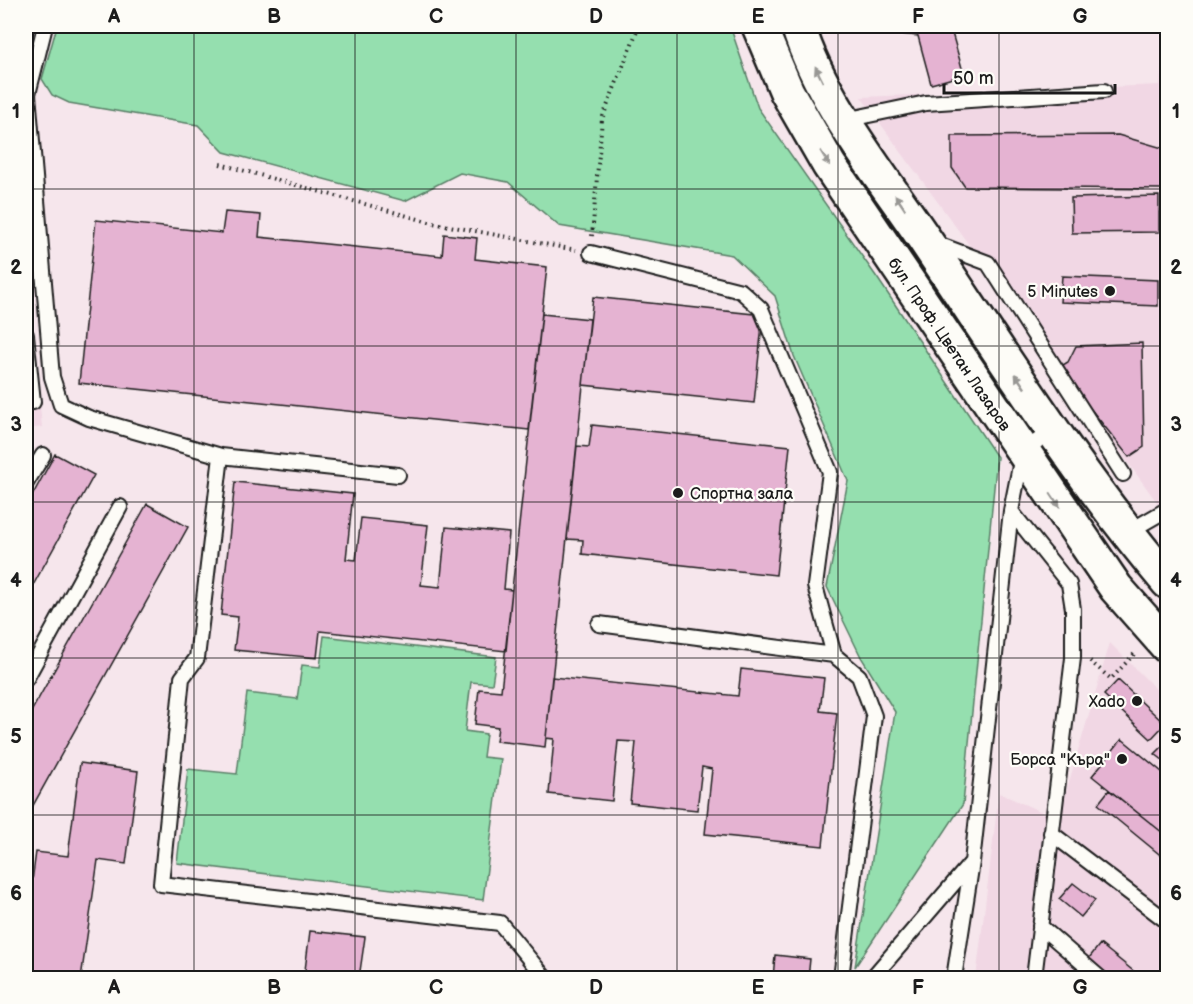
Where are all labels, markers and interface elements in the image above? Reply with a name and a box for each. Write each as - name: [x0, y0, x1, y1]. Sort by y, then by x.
- text: A: [107, 5, 121, 29]
- text: B: [267, 5, 281, 29]
- text: C: [429, 5, 443, 29]
- text: D: [589, 5, 603, 29]
- text: E: [752, 5, 765, 29]
- text: F: [912, 5, 924, 29]
- text: G: [1073, 5, 1088, 29]
- scale bar: [944, 57, 1115, 95]
- one-way arrow: [814, 66, 823, 83]
- text: 50 m: [953, 68, 994, 89]
- text: 1: [12, 100, 20, 124]
- text: 1: [1172, 100, 1180, 124]
- one-way arrow: [820, 150, 831, 166]
- one-way arrow: [895, 194, 906, 210]
- street label: бул. Проф. Цветан Лазаров: [884, 255, 1014, 436]
- text: 2: [10, 256, 22, 280]
- text: 2: [1170, 256, 1182, 280]
- place label: 5 Minutes: [1027, 283, 1098, 302]
- marker: 5 Minutes: [1103, 284, 1117, 298]
- one-way arrow: [1014, 374, 1026, 390]
- text: 3: [10, 413, 22, 437]
- text: 3: [1170, 413, 1182, 437]
- place label: Спортна зала: [690, 485, 794, 504]
- marker: Спортна зала: [671, 486, 685, 500]
- one-way arrow: [1050, 492, 1061, 508]
- text: 4: [10, 569, 22, 593]
- text: 4: [1170, 569, 1182, 593]
- place label: Xado: [1088, 693, 1125, 712]
- marker: Xado: [1130, 694, 1144, 708]
- text: 5: [10, 725, 22, 749]
- text: 5: [1170, 725, 1182, 749]
- place label: Борса "Къра": [1010, 751, 1110, 770]
- marker: Борса "Къра": [1115, 752, 1129, 766]
- text: 6: [10, 882, 22, 906]
- text: 6: [1170, 882, 1182, 906]
- text: A: [107, 976, 121, 1000]
- text: B: [267, 976, 281, 1000]
- text: C: [429, 976, 443, 1000]
- text: D: [589, 976, 603, 1000]
- text: E: [752, 976, 765, 1000]
- text: F: [912, 976, 924, 1000]
- text: G: [1073, 976, 1088, 1000]

